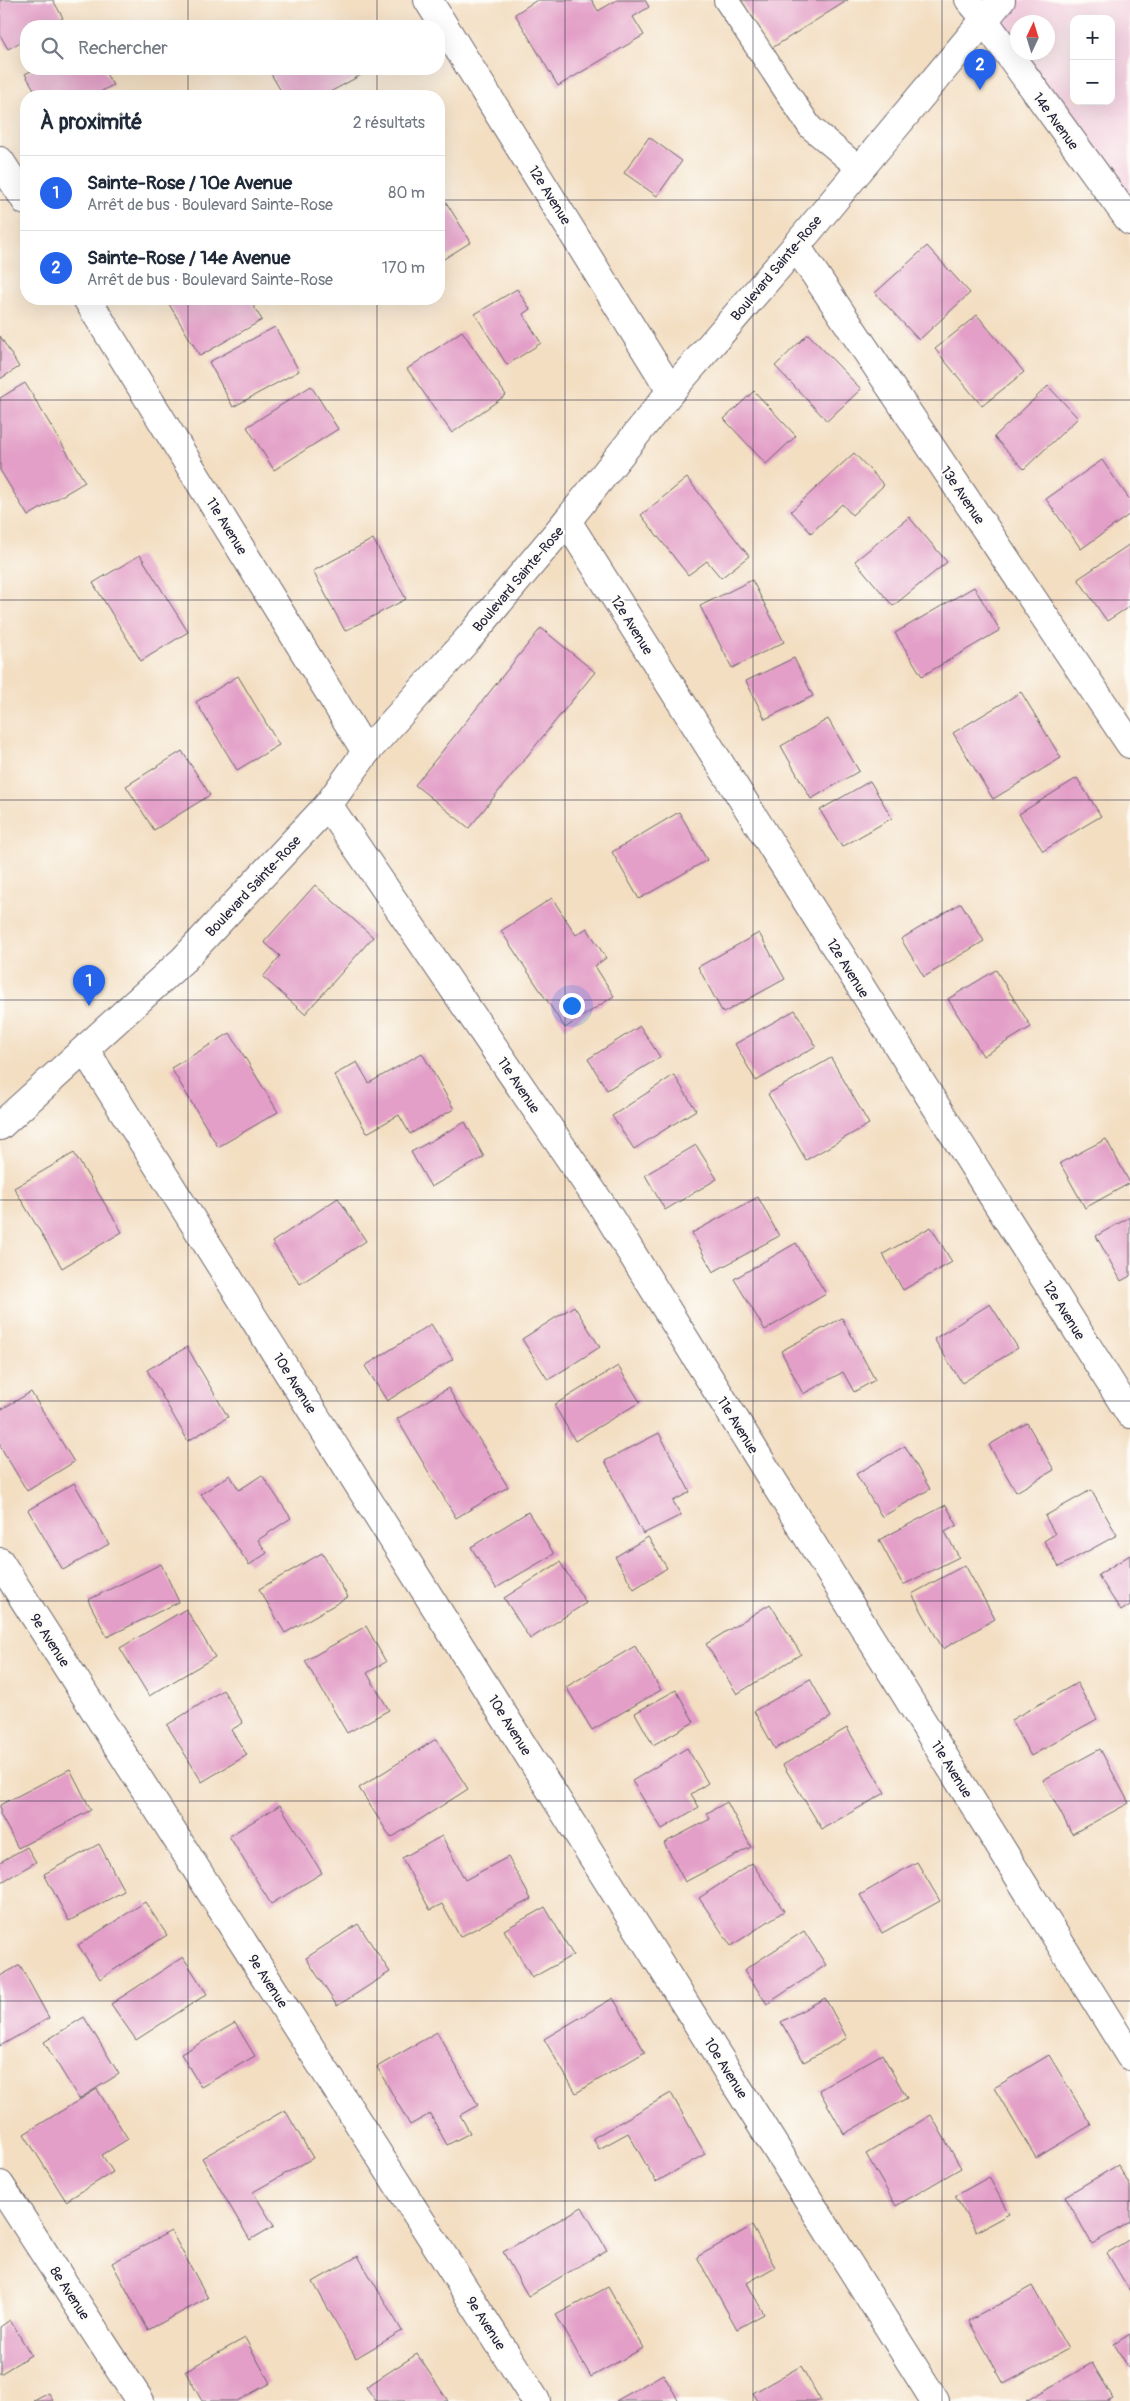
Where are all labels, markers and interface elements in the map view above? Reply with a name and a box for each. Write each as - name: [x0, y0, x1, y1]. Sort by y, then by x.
- north arrow: [1010, 15, 1055, 60]
- map controls: [1070, 15, 1115, 105]
- button: +: [1070, 15, 1115, 60]
- search box: [20, 20, 445, 75]
- icon: search: [38, 34, 66, 62]
- text: Rechercher: [78, 36, 168, 60]
- pin: 2: [964, 49, 996, 90]
- button: −: [1070, 60, 1115, 105]
- street label: 14e Avenue: [1029, 89, 1082, 153]
- text: À proximité: [40, 109, 143, 136]
- text: 2 résultats: [353, 113, 425, 133]
- street label: 12e Avenue: [525, 163, 574, 228]
- text: Sainte-Rose / 10e Avenue: [87, 171, 292, 195]
- text: 1: [53, 183, 59, 203]
- text: 80 m: [388, 183, 425, 203]
- text: Arrêt de bus · Boulevard Sainte-Rose: [87, 195, 333, 215]
- street label: Boulevard Sainte-Rose: [727, 212, 825, 324]
- text: Sainte-Rose / 14e Avenue: [87, 246, 290, 270]
- text: 2: [52, 258, 60, 278]
- text: 170 m: [382, 258, 425, 278]
- text: Arrêt de bus · Boulevard Sainte-Rose: [87, 270, 333, 290]
- street label: 13e Avenue: [937, 463, 988, 528]
- street label: 11e Avenue: [202, 495, 251, 558]
- street label: Boulevard Sainte-Rose: [469, 523, 567, 635]
- street label: 12e Avenue: [607, 593, 656, 658]
- street label: Boulevard Sainte-Rose: [202, 832, 305, 940]
- street label: 12e Avenue: [823, 936, 872, 1001]
- pin: 1: [73, 965, 105, 1006]
- your location: [559, 993, 585, 1019]
- street label: 11e Avenue: [494, 1054, 544, 1117]
- street label: 12e Avenue: [1039, 1278, 1088, 1343]
- street label: 10e Avenue: [269, 1350, 320, 1417]
- street label: 11e Avenue: [713, 1394, 762, 1457]
- street label: 9e Avenue: [26, 1610, 73, 1670]
- street label: 10e Avenue: [484, 1692, 535, 1759]
- street label: 11e Avenue: [927, 1738, 976, 1801]
- street label: 9e Avenue: [244, 1951, 291, 2011]
- street label: 10e Avenue: [700, 2035, 751, 2102]
- street label: 8e Avenue: [46, 2263, 93, 2323]
- street label: 9e Avenue: [462, 2293, 509, 2353]

